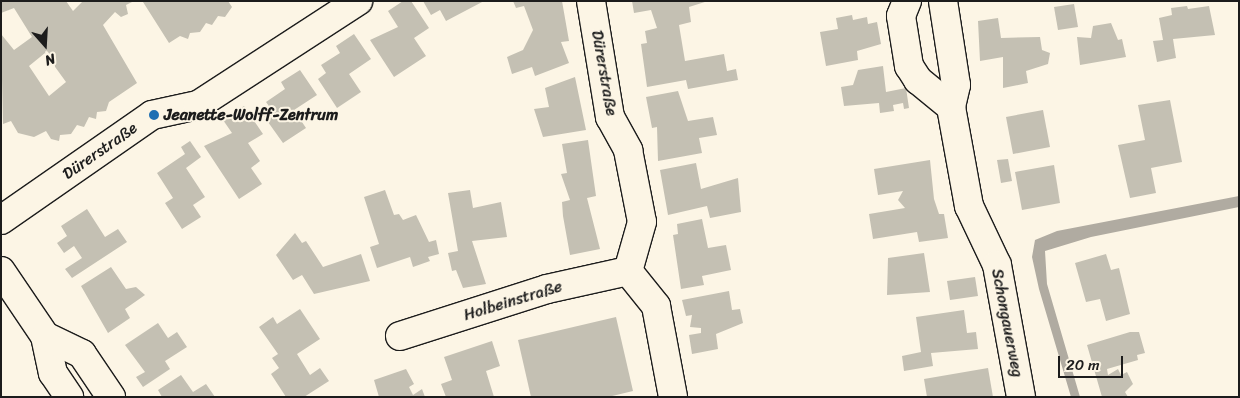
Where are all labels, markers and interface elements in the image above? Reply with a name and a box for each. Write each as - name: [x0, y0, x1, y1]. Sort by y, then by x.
- north arrow: [20, 20, 70, 70]
- street label: Dürerstraße: [587, 29, 621, 117]
- text: N: [41, 46, 59, 73]
- place label: Jeanette-Wolff-Zentrum: [164, 105, 338, 125]
- marker: Jeanette-Wolff-Zentrum: [148, 109, 160, 121]
- street label: Dürerstraße: [59, 118, 141, 184]
- street label: Schongauerweg: [987, 267, 1027, 379]
- street label: Holbeinstraße: [461, 277, 565, 325]
- scale bar: [1060, 346, 1125, 378]
- text: 20 m: [1066, 352, 1100, 378]

